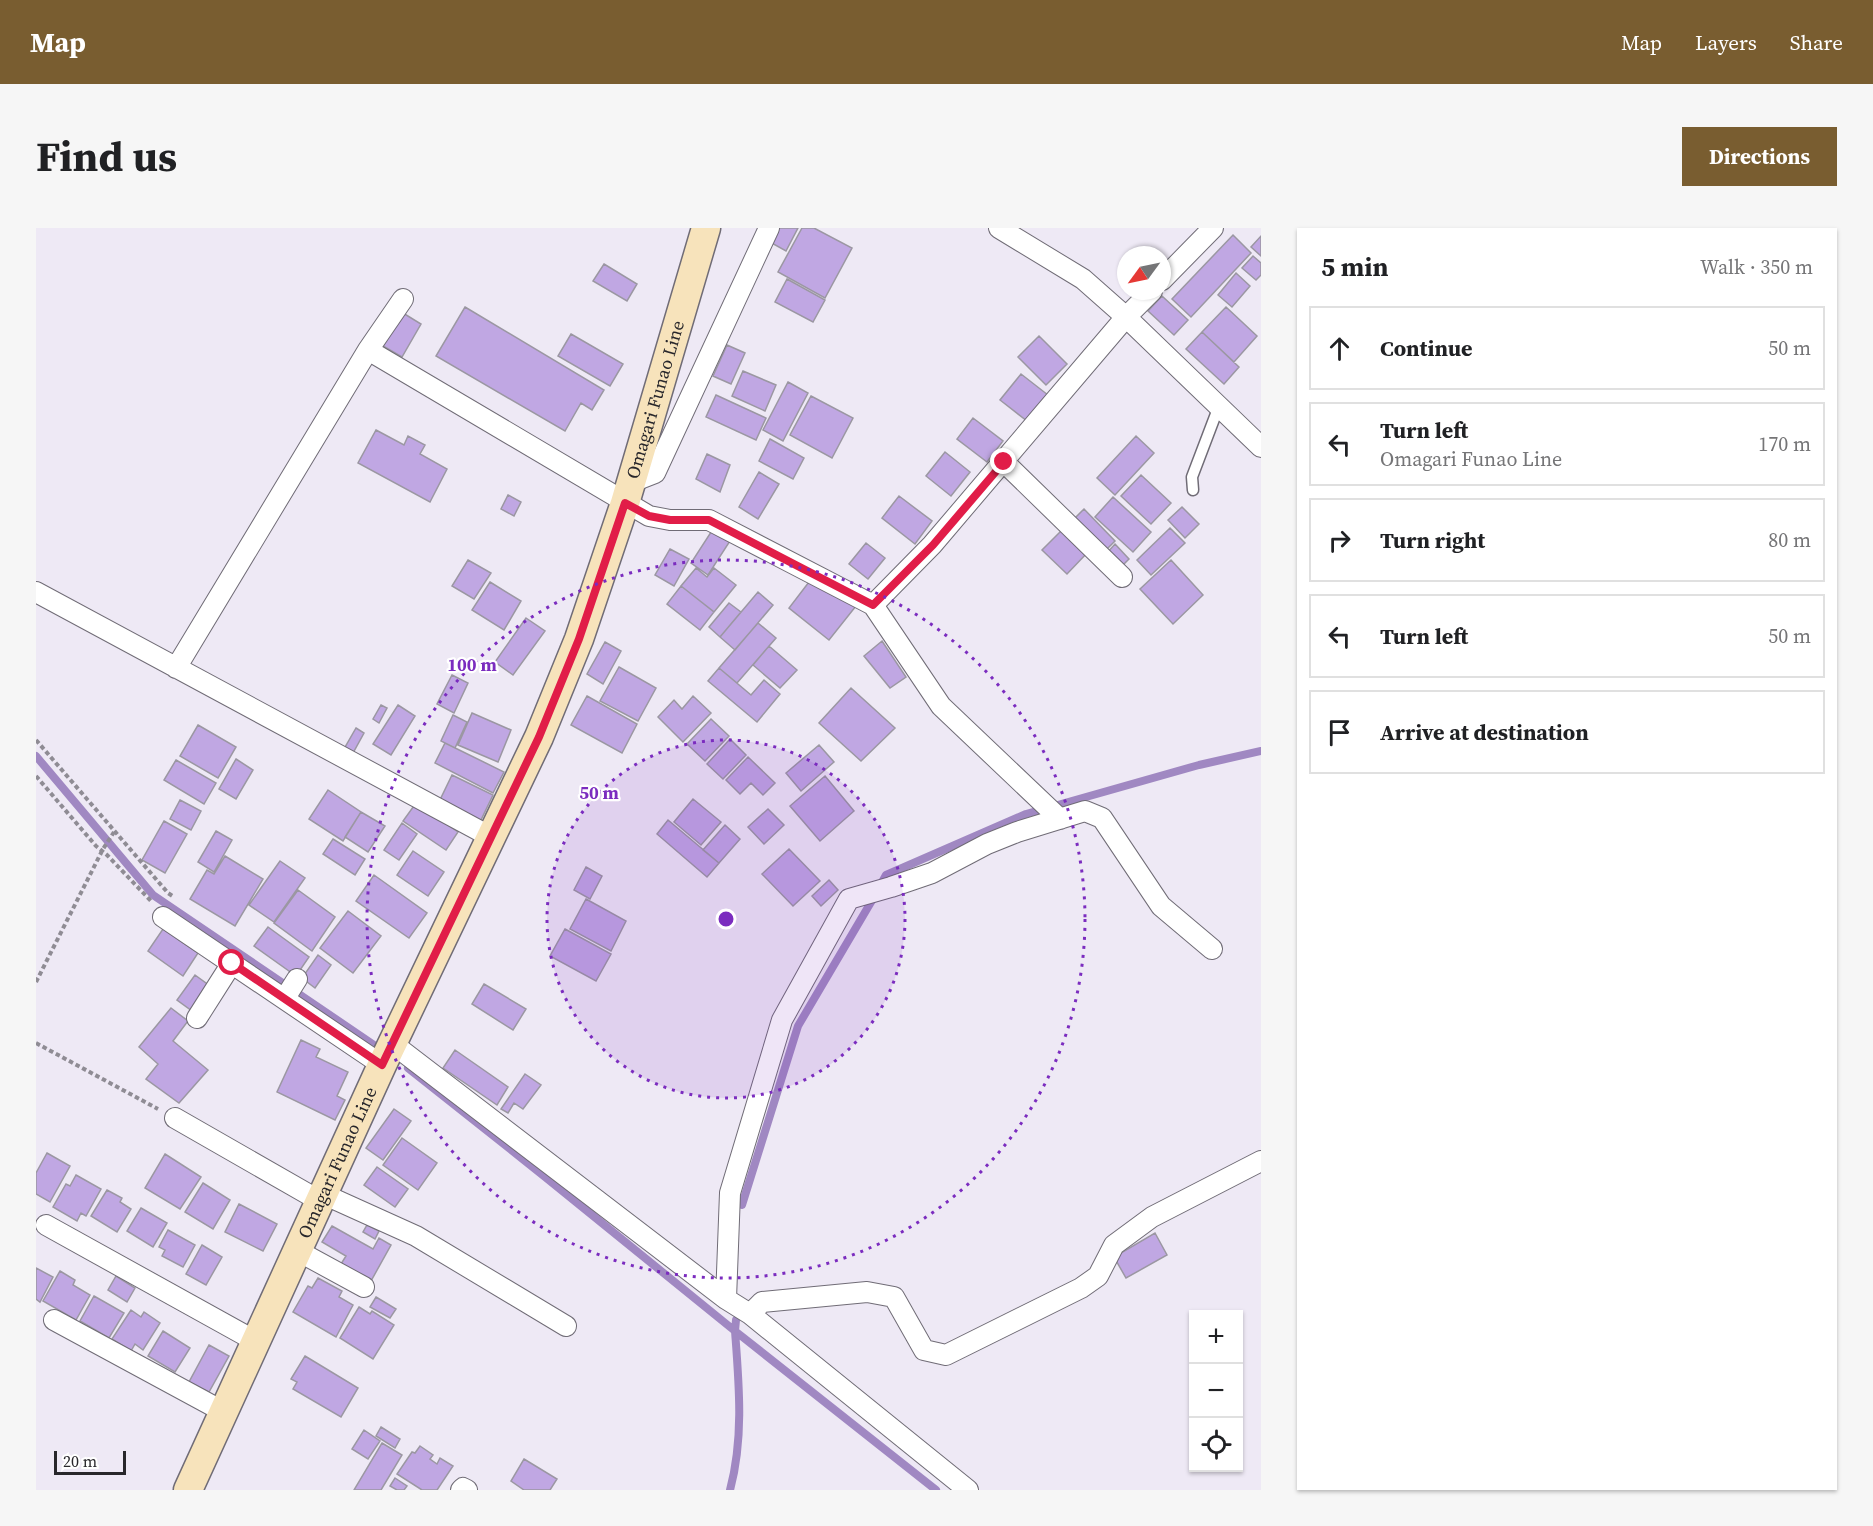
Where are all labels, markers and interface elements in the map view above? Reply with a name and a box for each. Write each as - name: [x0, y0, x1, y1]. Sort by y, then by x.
- text: Map: [30, 23, 86, 61]
- text: Map: [1621, 28, 1662, 57]
- text: Layers: [1695, 28, 1757, 57]
- text: Share: [1790, 28, 1843, 57]
- text: Find us: [36, 127, 177, 185]
- button: Directions: [1682, 127, 1837, 186]
- north arrow: [1117, 246, 1171, 300]
- text: 5 min: [1321, 249, 1388, 285]
- text: Walk · 350 m: [1700, 253, 1813, 281]
- street label: Omagari Funao Line: [620, 317, 690, 482]
- icon: ahead: [1323, 332, 1356, 365]
- text: Continue: [1380, 333, 1473, 363]
- text: 50 m: [1768, 334, 1811, 362]
- text: Turn left: [1380, 415, 1468, 445]
- icon: left: [1323, 428, 1356, 461]
- text: 170 m: [1758, 430, 1811, 458]
- text: Omagari Funao Line: [1380, 445, 1562, 473]
- route end: [990, 448, 1016, 474]
- icon: right: [1323, 524, 1356, 557]
- text: Turn right: [1380, 525, 1485, 555]
- text: 80 m: [1768, 526, 1811, 554]
- icon: left: [1323, 620, 1356, 653]
- text: Turn left: [1380, 621, 1468, 651]
- text: 50 m: [1768, 622, 1811, 650]
- text: 100 m: [447, 652, 497, 677]
- icon: arrive: [1323, 716, 1356, 749]
- text: Arrive at destination: [1380, 717, 1589, 747]
- text: 50 m: [579, 780, 619, 805]
- centre of rings: [716, 909, 736, 929]
- route start: [218, 949, 244, 975]
- street label: Omagari Funao Line: [292, 1082, 382, 1242]
- map controls: [1189, 1310, 1243, 1472]
- button: +: [1189, 1310, 1243, 1364]
- button: −: [1189, 1364, 1243, 1418]
- button: locate: [1189, 1418, 1243, 1472]
- scale bar: [54, 1448, 126, 1476]
- text: 20 m: [63, 1450, 97, 1472]

